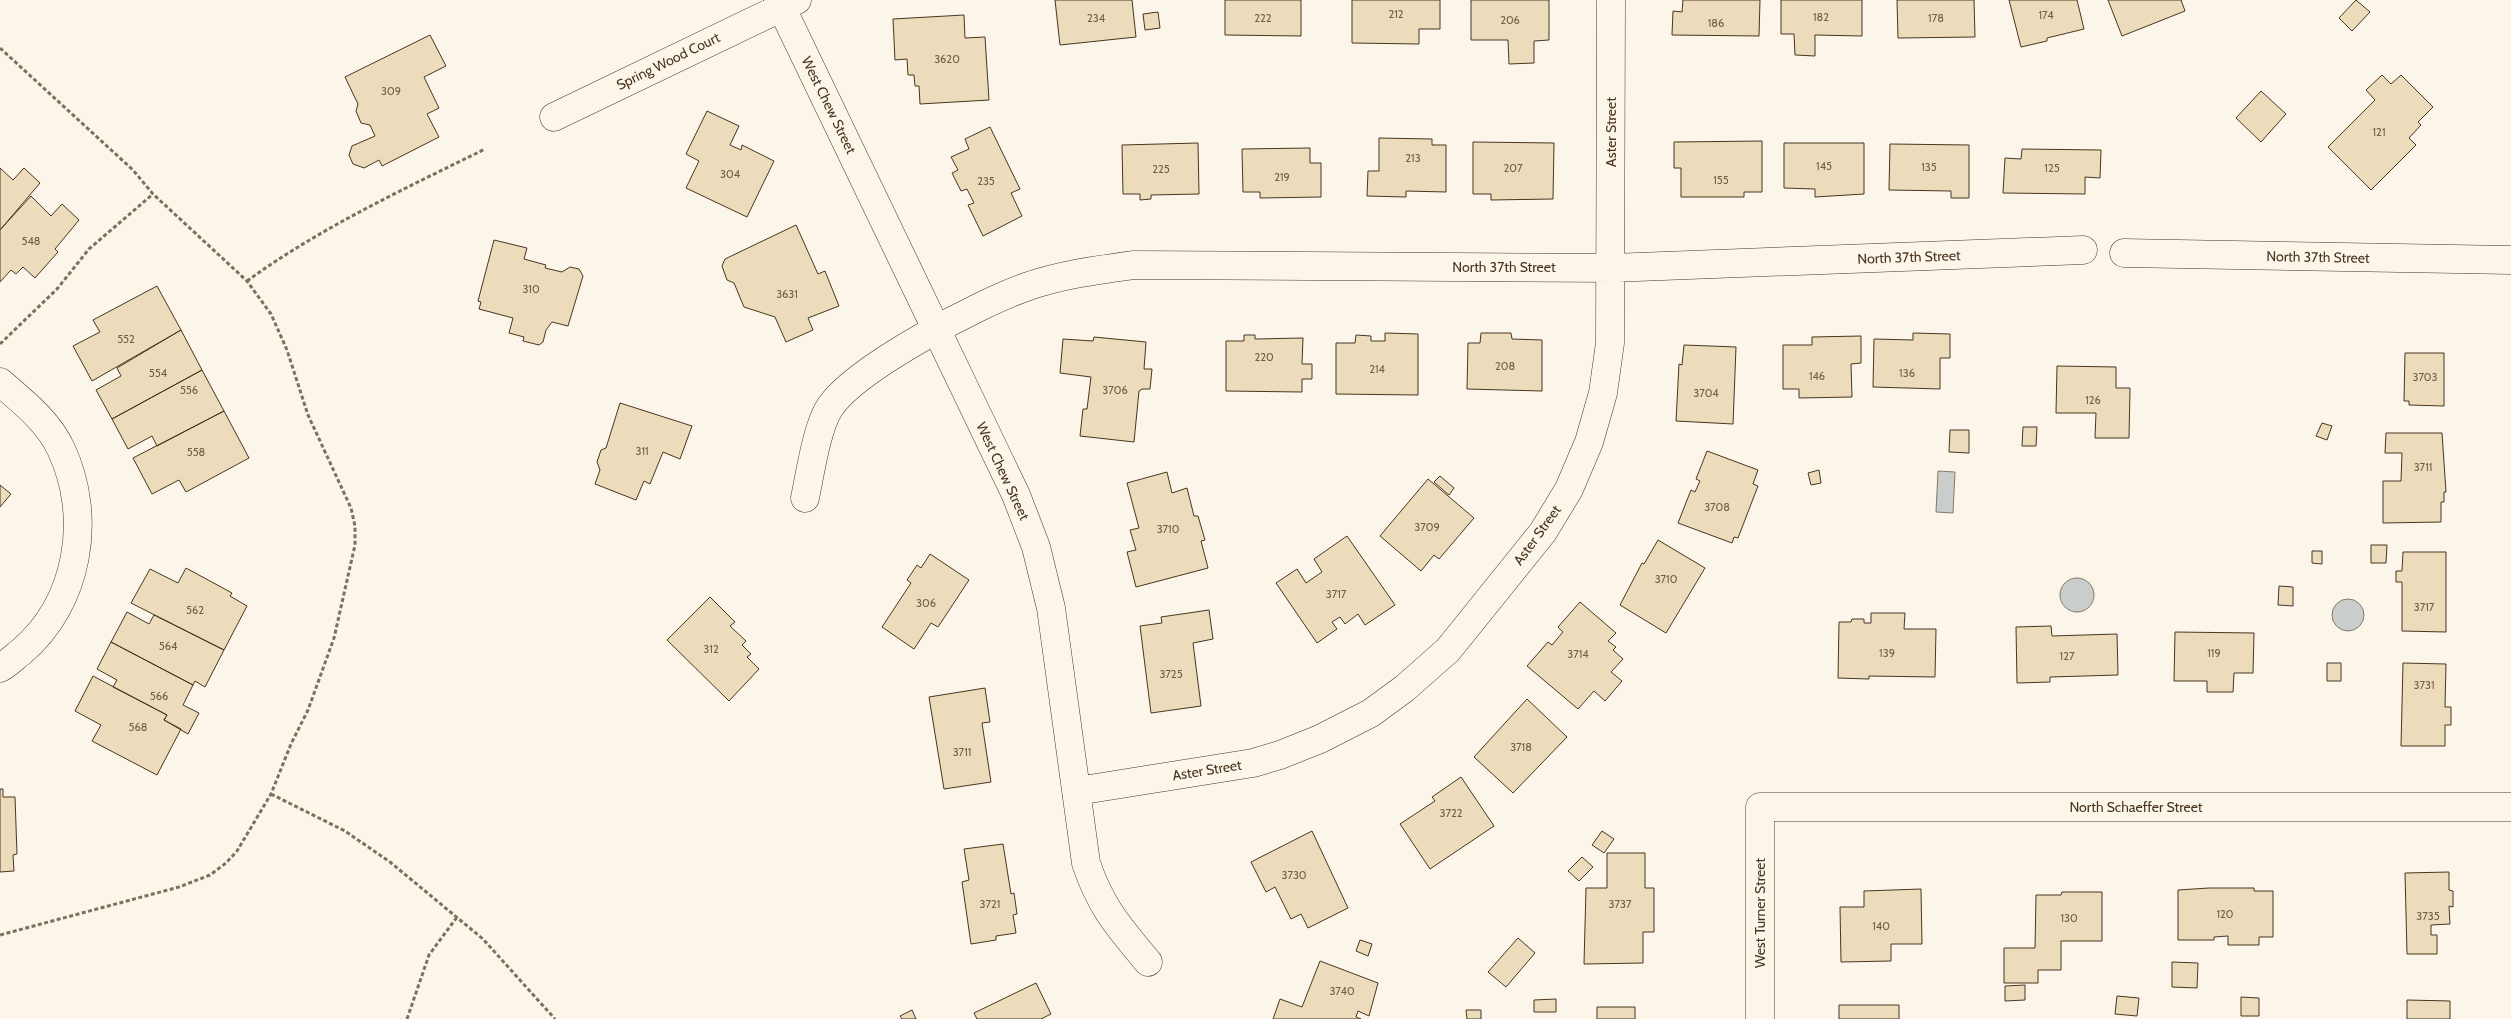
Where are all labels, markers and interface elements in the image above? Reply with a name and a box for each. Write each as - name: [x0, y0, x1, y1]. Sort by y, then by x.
- house number: 212: [1388, 7, 1404, 21]
- house number: 174: [2038, 8, 2054, 22]
- house number: 182: [1813, 10, 1829, 24]
- house number: 234: [1087, 11, 1106, 25]
- house number: 222: [1254, 11, 1272, 25]
- house number: 178: [1928, 11, 1944, 25]
- house number: 206: [1500, 13, 1520, 27]
- house number: 186: [1708, 16, 1724, 30]
- street label: Spring Wood Court: [613, 28, 723, 94]
- house number: 3620: [934, 52, 960, 66]
- street label: West Chew Street: [798, 53, 860, 157]
- house number: 309: [381, 84, 401, 98]
- street label: Aster Street: [1602, 97, 1620, 167]
- house number: 121: [2373, 125, 2385, 139]
- house number: 213: [1405, 151, 1421, 165]
- house number: 145: [1816, 159, 1832, 173]
- house number: 135: [1921, 160, 1937, 174]
- house number: 207: [1504, 161, 1523, 175]
- house number: 125: [2044, 161, 2060, 175]
- house number: 225: [1152, 162, 1170, 176]
- house number: 304: [720, 167, 741, 181]
- house number: 219: [1274, 170, 1290, 184]
- house number: 155: [1713, 173, 1729, 187]
- house number: 235: [977, 174, 995, 188]
- house number: 548: [22, 234, 40, 248]
- street label: North 37th Street: [1857, 246, 1961, 268]
- street label: North 37th Street: [2266, 247, 2370, 267]
- street label: North 37th Street: [1452, 258, 1556, 276]
- house number: 310: [522, 282, 540, 296]
- house number: 3631: [776, 287, 798, 301]
- house number: 552: [117, 332, 135, 346]
- house number: 220: [1254, 350, 1274, 364]
- house number: 208: [1495, 359, 1515, 373]
- house number: 214: [1369, 362, 1385, 376]
- house number: 554: [149, 366, 168, 380]
- house number: 136: [1899, 366, 1915, 380]
- house number: 146: [1809, 369, 1825, 383]
- house number: 3703: [2412, 370, 2438, 384]
- house number: 556: [180, 383, 198, 397]
- house number: 3706: [1102, 383, 1128, 397]
- house number: 3704: [1693, 386, 1719, 400]
- house number: 126: [2085, 393, 2101, 407]
- street label: West Chew Street: [972, 419, 1034, 523]
- house number: 311: [635, 444, 649, 458]
- house number: 558: [187, 445, 205, 459]
- house number: 3711: [2414, 460, 2432, 474]
- house number: 3708: [1704, 500, 1730, 514]
- street label: Aster Street: [1509, 501, 1565, 569]
- house number: 3709: [1414, 520, 1440, 534]
- house number: 3710: [1157, 522, 1180, 536]
- house number: 3710: [1655, 572, 1678, 586]
- house number: 3717: [1326, 587, 1347, 601]
- house number: 306: [916, 596, 936, 610]
- house number: 3717: [2414, 600, 2435, 614]
- house number: 562: [186, 603, 204, 617]
- house number: 564: [159, 639, 178, 653]
- house number: 312: [703, 642, 719, 656]
- house number: 139: [1879, 646, 1895, 660]
- house number: 119: [2207, 646, 2221, 660]
- house number: 3714: [1567, 647, 1589, 661]
- house number: 127: [2060, 649, 2075, 663]
- house number: 3725: [1159, 667, 1183, 681]
- house number: 3731: [2413, 678, 2435, 692]
- house number: 566: [150, 689, 168, 703]
- house number: 568: [129, 720, 147, 734]
- house number: 3718: [1510, 740, 1532, 754]
- house number: 3711: [953, 745, 971, 759]
- street label: Aster Street: [1171, 756, 1243, 784]
- street label: North Schaeffer Street: [2069, 798, 2203, 816]
- house number: 3722: [1439, 806, 1463, 820]
- street label: West Turner Street: [1751, 858, 1769, 968]
- house number: 3730: [1281, 868, 1307, 882]
- house number: 3721: [980, 897, 1000, 911]
- house number: 3737: [1609, 897, 1632, 911]
- house number: 120: [2216, 907, 2234, 921]
- house number: 3735: [2416, 909, 2440, 923]
- house number: 130: [2060, 911, 2078, 925]
- house number: 140: [1872, 919, 1890, 933]
- house number: 3740: [1329, 984, 1355, 998]

